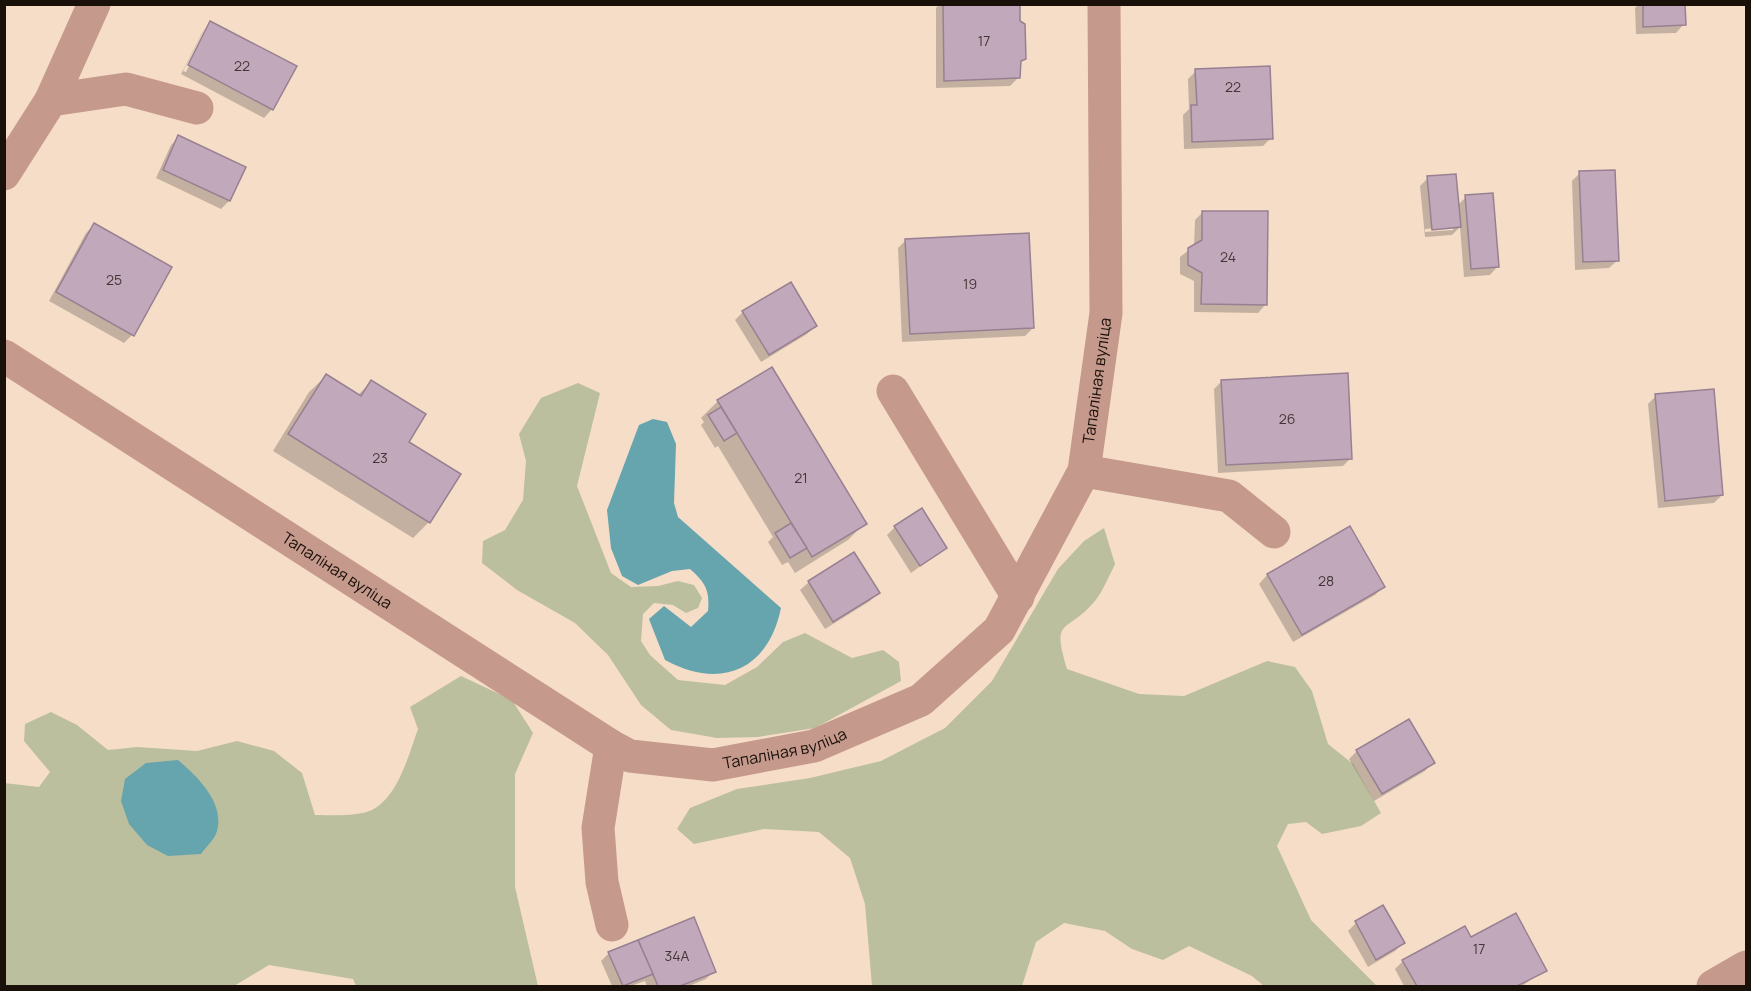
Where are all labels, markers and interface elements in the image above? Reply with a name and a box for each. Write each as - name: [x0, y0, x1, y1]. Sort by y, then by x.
- house number: 17: [978, 31, 990, 50]
- house number: 22: [234, 56, 250, 75]
- house number: 22: [1225, 77, 1241, 96]
- house number: 24: [1220, 247, 1236, 266]
- house number: 25: [106, 270, 122, 289]
- house number: 19: [963, 274, 977, 293]
- street label: Тапаліная вуліца: [1077, 316, 1116, 445]
- house number: 26: [1279, 409, 1295, 428]
- house number: 23: [372, 448, 388, 467]
- house number: 21: [794, 468, 808, 487]
- street label: Тапаліная вуліца: [278, 526, 397, 614]
- house number: 28: [1318, 571, 1334, 590]
- street label: Тапаліная вуліца: [721, 722, 850, 774]
- house number: 17: [1473, 939, 1485, 958]
- house number: 34А: [664, 946, 690, 965]

